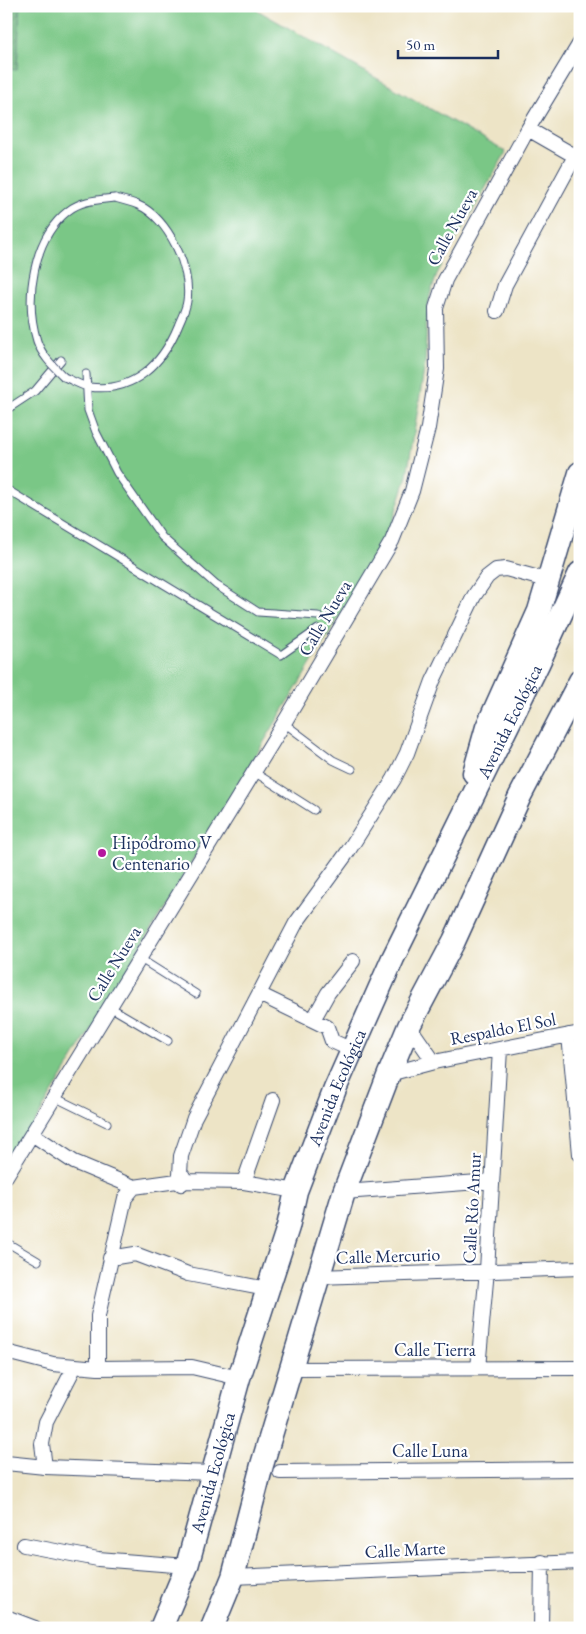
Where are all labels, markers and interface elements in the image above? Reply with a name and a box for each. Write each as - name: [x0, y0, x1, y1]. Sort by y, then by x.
- scale bar: [398, 28, 498, 60]
- text: 50 m: [406, 35, 435, 54]
- street label: Calle Nueva: [421, 183, 483, 269]
- street label: Calle Nueva: [293, 575, 357, 660]
- street label: Avenida Ecológica: [471, 660, 547, 783]
- place label: Hipódromo V Centenario: [112, 831, 213, 875]
- marker: Hipódromo V Centenario: [96, 847, 108, 859]
- street label: Calle Nueva: [81, 921, 146, 1006]
- street label: Respaldo El Sol: [448, 1007, 558, 1050]
- street label: Avenida Ecológica: [302, 1025, 371, 1150]
- street label: Calle Río Amur: [457, 1152, 486, 1264]
- street label: Calle Mercurio: [335, 1242, 441, 1269]
- street label: Calle Tierra: [394, 1338, 477, 1361]
- street label: Avenida Ecológica: [184, 1409, 240, 1537]
- street label: Calle Luna: [392, 1439, 469, 1462]
- street label: Calle Marte: [364, 1536, 446, 1563]

